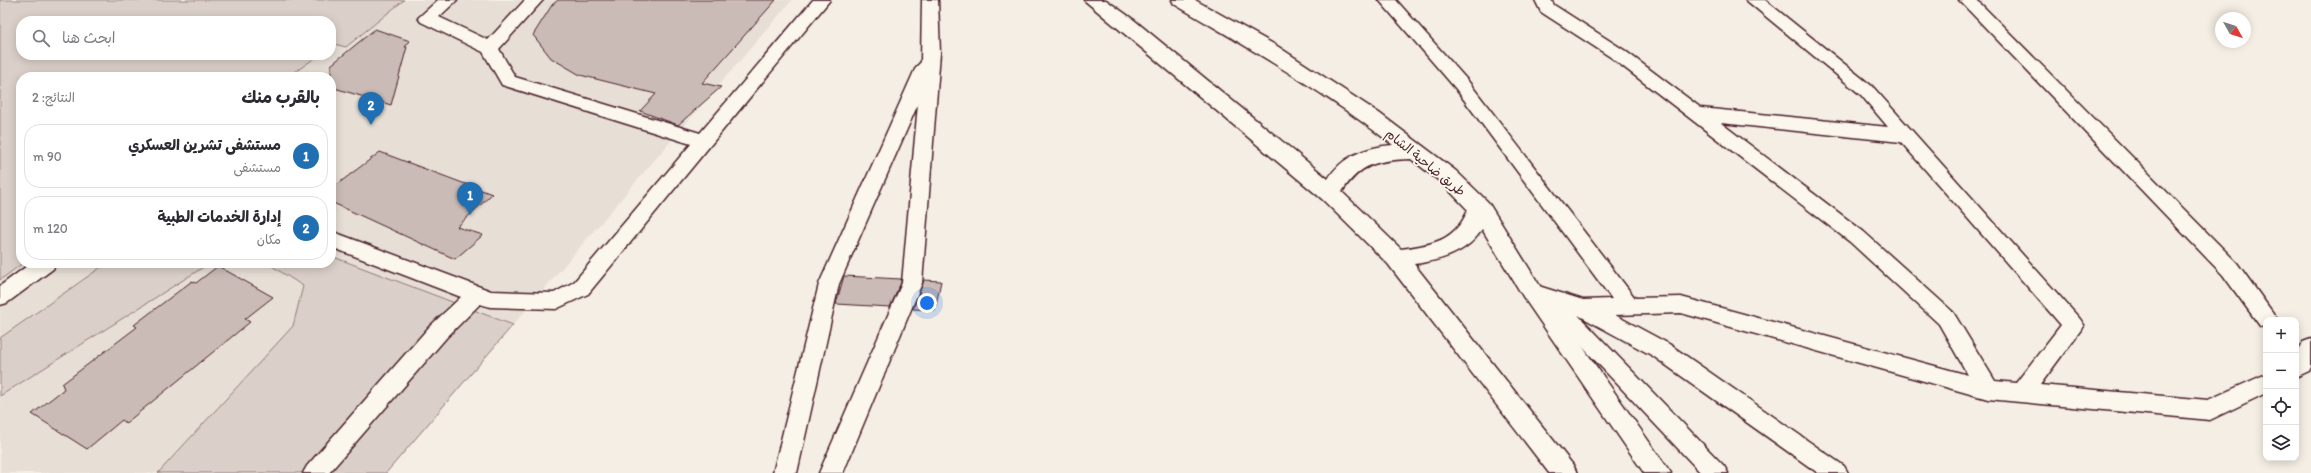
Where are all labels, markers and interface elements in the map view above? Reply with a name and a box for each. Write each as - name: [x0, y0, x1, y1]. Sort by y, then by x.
- north arrow: [2215, 12, 2251, 48]
- search box: [16, 16, 336, 60]
- icon: search: [30, 27, 52, 49]
- text: ابحث هنا: [62, 29, 116, 47]
- text: بالقرب منك: [242, 87, 320, 107]
- text: النتائج: 2: [32, 90, 75, 105]
- pin: 2: [358, 92, 384, 125]
- street label: طريق ضاحية الشام: [1381, 126, 1468, 201]
- text: مستشفى تشرين العسكري: [128, 136, 281, 154]
- text: 90 m: [33, 149, 62, 164]
- text: 1: [303, 149, 309, 164]
- text: مستشفى: [233, 160, 281, 175]
- pin: 1: [457, 182, 483, 215]
- text: إدارة الخدمات الطبية: [157, 208, 281, 226]
- text: 120 m: [33, 221, 68, 236]
- text: 2: [303, 221, 309, 236]
- text: مكان: [257, 232, 281, 247]
- your location: [917, 293, 937, 313]
- map controls: [2263, 317, 2299, 461]
- button: +: [2263, 317, 2299, 353]
- button: −: [2263, 353, 2299, 389]
- button: locate: [2263, 389, 2299, 425]
- button: layers: [2263, 425, 2299, 461]

